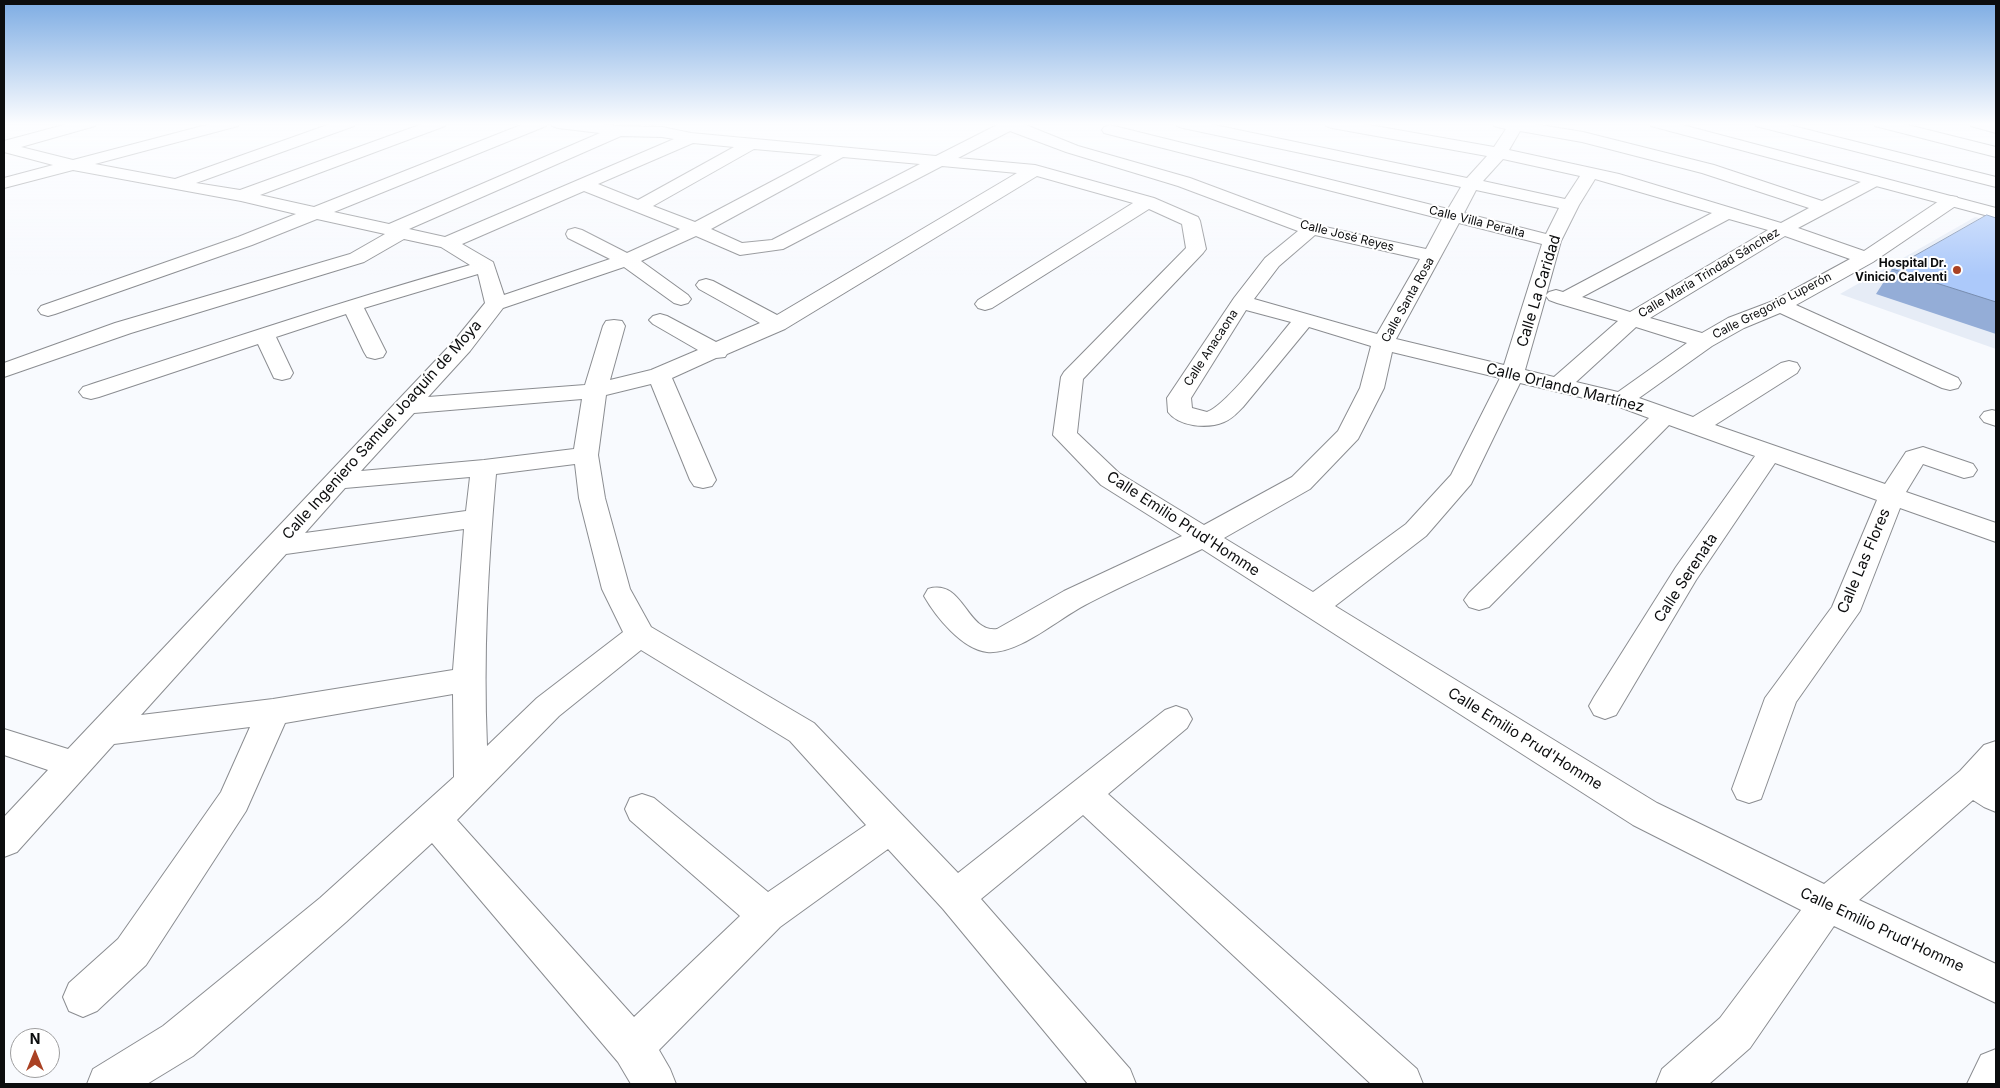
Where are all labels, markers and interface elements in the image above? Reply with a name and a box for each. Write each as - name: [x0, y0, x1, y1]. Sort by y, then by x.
- street label: Calle Villa Peralta: [1427, 203, 1527, 241]
- street label: Calle José Reyes: [1298, 217, 1396, 255]
- street label: Calle María Trindad Sánchez: [1636, 225, 1782, 321]
- street label: Calle La Caridad: [1513, 233, 1565, 349]
- street label: Calle Santa Rosa: [1379, 255, 1437, 345]
- place label: Hospital Dr. Vinicio Calventi: [1855, 256, 1947, 284]
- marker: Hospital Dr. Vinicio Calventi: [1951, 264, 1963, 276]
- street label: Calle Gregorio Luperón: [1710, 270, 1834, 342]
- street label: Calle Anacaona: [1181, 307, 1241, 389]
- street label: Calle Ingeniero Samuel Joaquín de Moya: [279, 317, 485, 543]
- street label: Calle Orlando Martínez: [1484, 360, 1646, 416]
- street label: Calle Emilio Prud'Homme: [1103, 468, 1263, 580]
- street label: Calle Las Flores: [1834, 506, 1894, 616]
- street label: Calle Serenata: [1650, 530, 1722, 626]
- street label: Calle Emilio Prud'Homme: [1444, 684, 1606, 794]
- street label: Calle Emilio Prud'Homme: [1797, 884, 1967, 976]
- north arrow: [10, 1028, 60, 1078]
- text: N: [30, 1030, 40, 1047]

